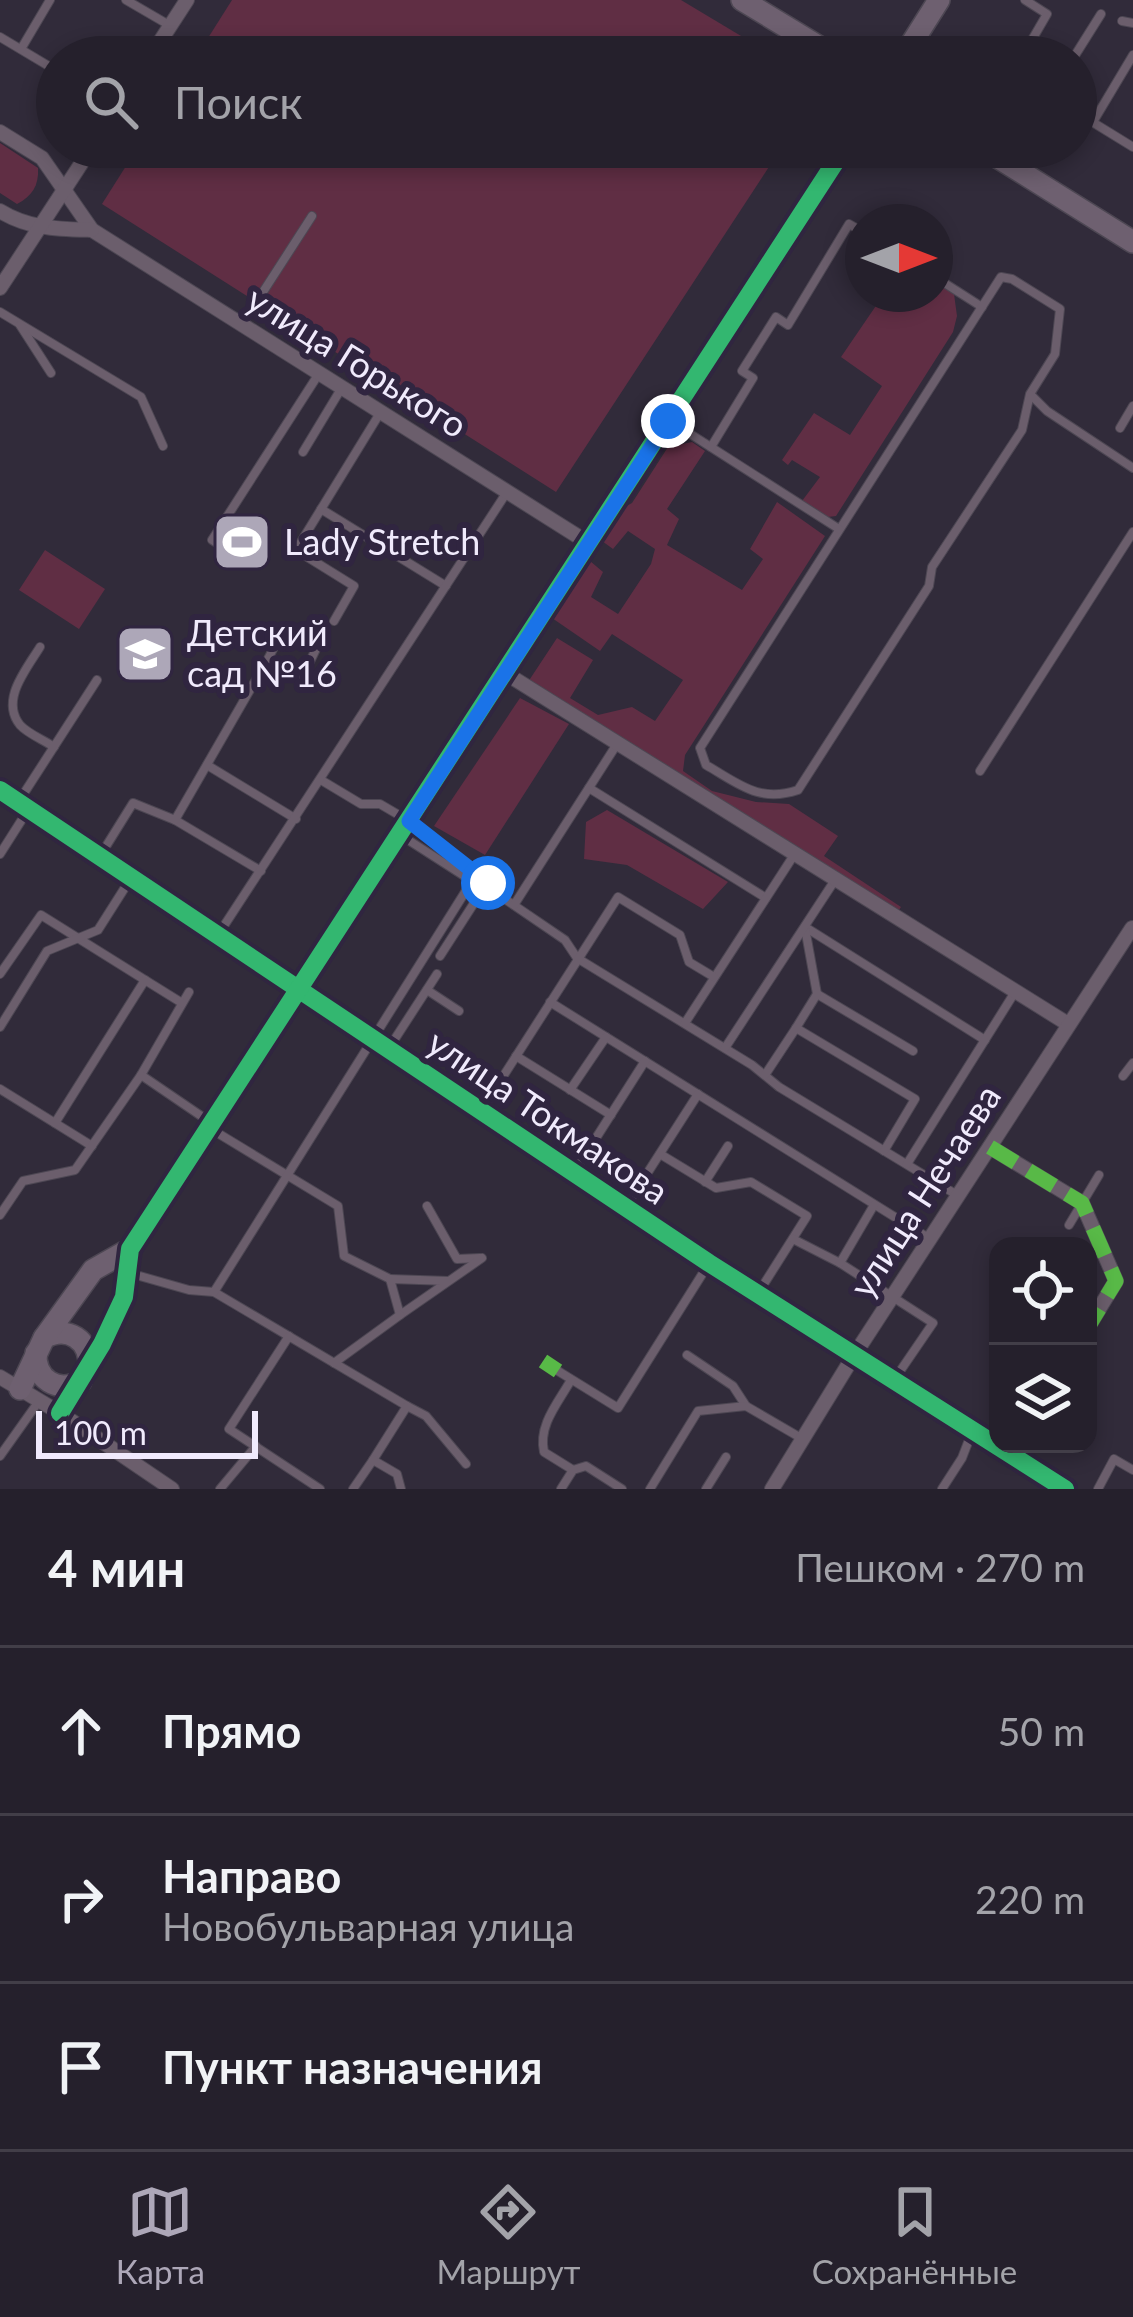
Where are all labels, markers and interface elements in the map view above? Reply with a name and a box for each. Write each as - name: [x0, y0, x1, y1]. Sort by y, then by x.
- search box: [36, 36, 1097, 168]
- icon: search: [78, 69, 144, 135]
- text: Поиск: [174, 75, 303, 129]
- north arrow: [845, 204, 953, 312]
- street label: улица Горького: [239, 276, 476, 446]
- route end: [641, 394, 695, 448]
- sports icon: Lady Stretch: [211, 511, 273, 573]
- place label: Lady Stretch: [284, 519, 480, 563]
- place label: Детский сад №16: [187, 610, 337, 695]
- school or university icon: Детский сад №16: [114, 623, 176, 685]
- route start: [461, 856, 515, 910]
- street label: улица Токмакова: [420, 1019, 677, 1213]
- street label: улица Нечаева: [839, 1076, 1009, 1305]
- map controls: [989, 1237, 1097, 1453]
- button: locate: [989, 1237, 1097, 1345]
- button: layers: [989, 1345, 1097, 1453]
- scale bar: [36, 1405, 258, 1458]
- text: 100 m: [54, 1412, 147, 1452]
- text: 4 мин: [48, 1537, 185, 1598]
- text: Пешком · 270 m: [795, 1544, 1085, 1590]
- icon: ahead: [48, 1698, 114, 1764]
- text: Прямо: [162, 1704, 301, 1758]
- text: 50 m: [998, 1708, 1085, 1754]
- text: Направо: [162, 1849, 341, 1903]
- icon: right: [48, 1866, 114, 1932]
- text: 220 m: [975, 1876, 1085, 1922]
- text: Новобульварная улица: [162, 1903, 574, 1949]
- icon: arrive: [48, 2034, 114, 2100]
- text: Пункт назначения: [162, 2040, 543, 2094]
- tab: Карта: [116, 2179, 205, 2291]
- tab: Маршрут: [436, 2179, 580, 2291]
- tab: Сохранённые: [812, 2179, 1017, 2291]

